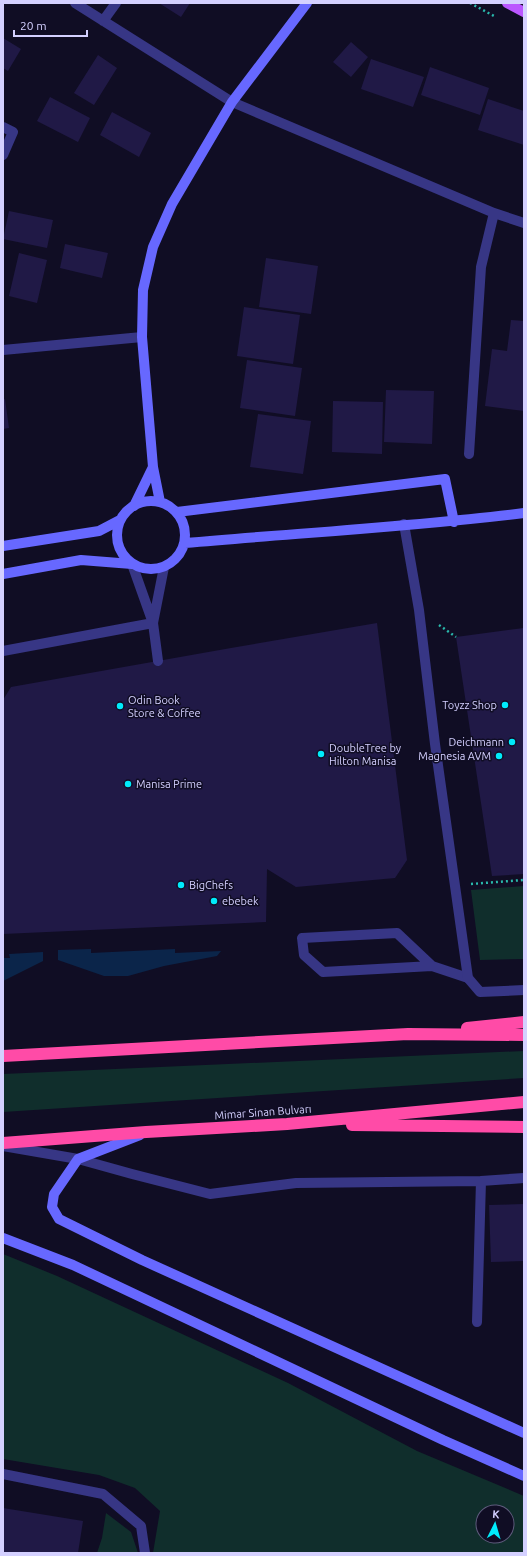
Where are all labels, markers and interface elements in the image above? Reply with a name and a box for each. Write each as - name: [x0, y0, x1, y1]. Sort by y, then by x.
- scale bar: [14, 12, 87, 38]
- text: 20 m: [20, 19, 47, 32]
- place label: Odin Book Store & Coffee: [128, 694, 201, 719]
- place label: Toyzz Shop: [442, 699, 497, 711]
- marker: Toyzz Shop: [500, 700, 510, 710]
- marker: Odin Book Store & Coffee: [115, 701, 125, 711]
- place label: Deichmann: [448, 736, 504, 748]
- marker: Deichmann: [507, 737, 517, 747]
- place label: DoubleTree by Hilton Manisa: [329, 742, 402, 767]
- marker: DoubleTree by Hilton Manisa: [316, 749, 326, 759]
- place label: Magnesia AVM: [418, 750, 491, 762]
- marker: Magnesia AVM: [494, 751, 504, 761]
- place label: Manisa Prime: [136, 778, 202, 790]
- marker: Manisa Prime: [123, 779, 133, 789]
- place label: BigChefs: [189, 879, 233, 891]
- marker: BigChefs: [176, 880, 186, 890]
- place label: ebebek: [222, 895, 259, 907]
- marker: ebebek: [209, 896, 219, 906]
- street label: Mimar Sinan Bulvarı: [214, 1103, 312, 1121]
- north arrow: [475, 1504, 515, 1544]
- text: K: [492, 1508, 501, 1520]

